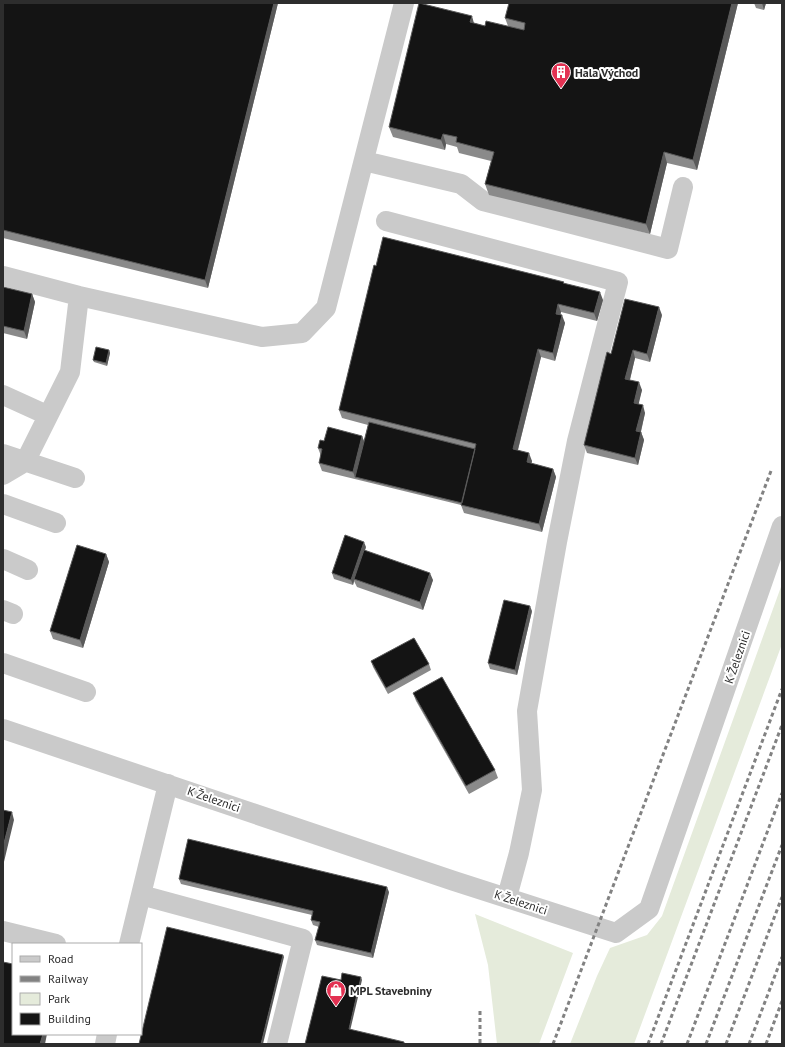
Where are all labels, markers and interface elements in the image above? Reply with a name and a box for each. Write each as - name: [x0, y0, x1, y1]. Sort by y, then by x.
- building icon: Hala Východ: [550, 61, 572, 89]
- place label: Hala Východ: [575, 65, 638, 80]
- street label: K Železnici: [721, 628, 753, 686]
- street label: K Železnici: [185, 783, 243, 815]
- street label: K Železnici: [492, 886, 550, 918]
- legend: [12, 943, 142, 1035]
- text: Road: [48, 951, 73, 966]
- text: Railway: [48, 971, 88, 986]
- shop icon: MPL Stavebniny: [325, 979, 347, 1007]
- place label: MPL Stavebniny: [350, 983, 432, 998]
- text: Park: [48, 991, 70, 1006]
- text: Building: [48, 1011, 91, 1026]

